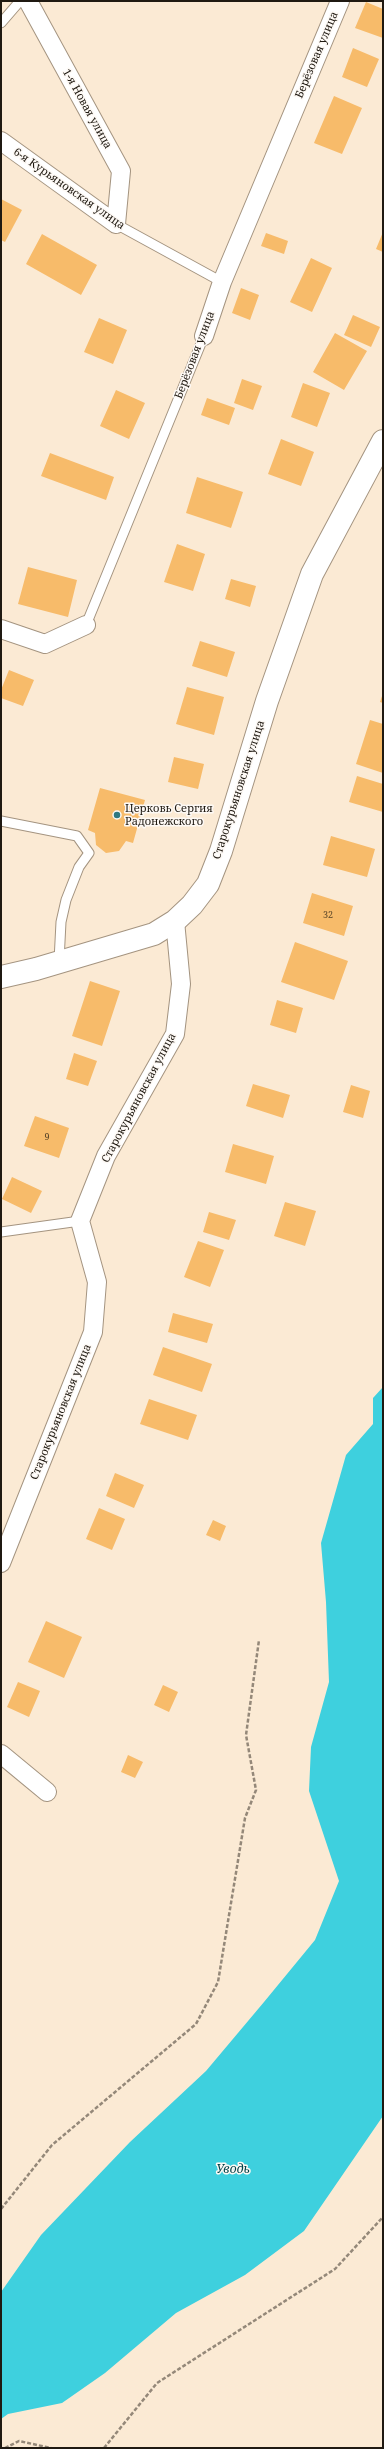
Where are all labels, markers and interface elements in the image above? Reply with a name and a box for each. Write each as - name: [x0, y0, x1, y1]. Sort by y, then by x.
- street label: Берёзовая улица: [293, 10, 341, 100]
- street label: 1-я Новая улица: [60, 67, 114, 151]
- street label: 6-я Курьяновская улица: [11, 145, 127, 233]
- street label: Берёзовая улица: [172, 309, 218, 401]
- street label: Старокурьяновская улица: [210, 719, 268, 861]
- place label: Церковь Сергия Радонежского: [125, 802, 213, 828]
- marker: Церковь Сергия Радонежского: [112, 810, 122, 820]
- house number: 32: [323, 910, 333, 920]
- street label: Старокурьяновская улица: [99, 1031, 179, 1165]
- house number: 9: [44, 1132, 50, 1142]
- street label: Старокурьяновская улица: [28, 1342, 94, 1482]
- water label: Уводь: [216, 2163, 250, 2177]

